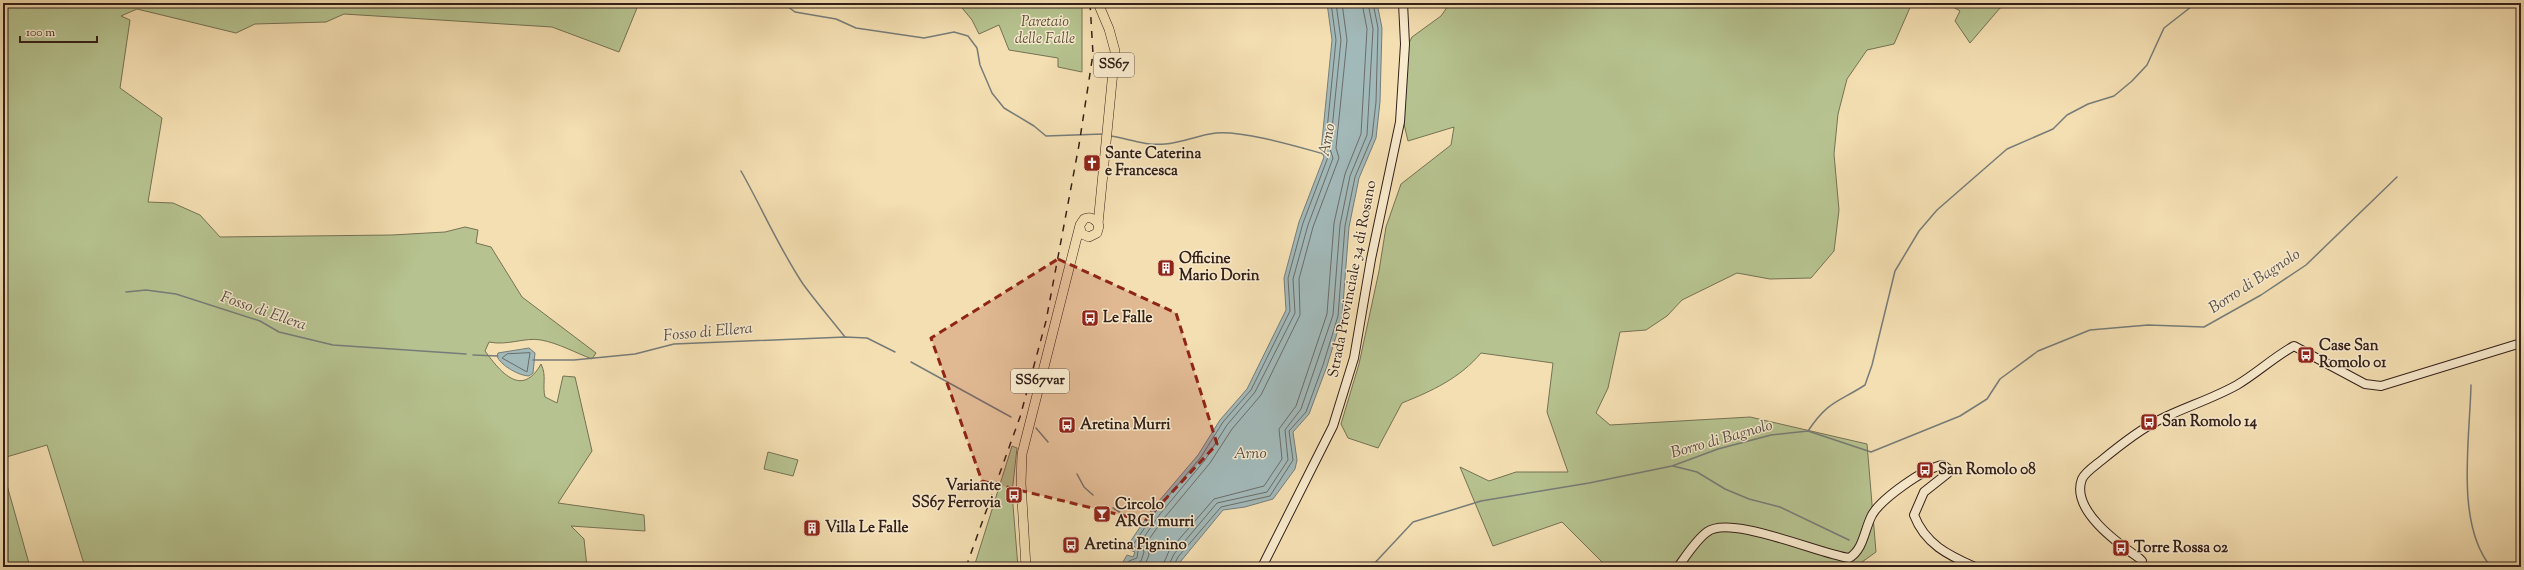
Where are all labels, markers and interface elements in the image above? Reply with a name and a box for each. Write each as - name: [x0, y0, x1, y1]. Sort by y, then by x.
- park label: Paretaio delle Falle: [1015, 12, 1075, 50]
- scale bar: [20, 18, 97, 44]
- text: 100 m: [26, 24, 55, 42]
- road number: SS67: [1094, 53, 1134, 77]
- water label: Arno: [1314, 122, 1342, 158]
- place label: Sante Caterina e Francesca: [1105, 144, 1201, 182]
- church icon: Sante Caterina e Francesca: [1082, 153, 1102, 173]
- street label: Strada Provinciale 34 di Rosano: [1324, 179, 1382, 379]
- water label: Borro di Bagnolo: [2205, 244, 2305, 320]
- place label: Officine Mario Dorin: [1179, 249, 1260, 287]
- building icon: Officine Mario Dorin: [1156, 258, 1176, 278]
- water label: Fosso di Ellera: [217, 287, 309, 337]
- bus stop icon: Le Falle: [1080, 308, 1100, 328]
- place label: Le Falle: [1103, 308, 1152, 329]
- water label: Fosso di Ellera: [662, 318, 754, 348]
- place label: Case San Romolo 01: [2319, 336, 2387, 374]
- bus stop icon: Case San Romolo 01: [2296, 345, 2316, 365]
- road number: SS67var: [1011, 369, 1069, 393]
- bus stop icon: San Romolo 14: [2139, 412, 2159, 432]
- place label: San Romolo 14: [2162, 412, 2257, 433]
- water label: Borro di Bagnolo: [1668, 414, 1776, 466]
- bus stop icon: Aretina Murri: [1057, 415, 1077, 435]
- place label: Aretina Murri: [1080, 415, 1171, 436]
- water label: Arno: [1233, 443, 1267, 466]
- bus stop icon: San Romolo 08: [1915, 460, 1935, 480]
- place label: San Romolo 08: [1938, 460, 2036, 481]
- place label: Variante SS67 Ferrovia: [912, 476, 1001, 514]
- bus stop icon: Variante SS67 Ferrovia: [1004, 485, 1024, 505]
- place label: Circolo ARCI murri: [1115, 495, 1195, 533]
- bar icon: Circolo ARCI murri: [1092, 504, 1112, 524]
- building icon: Villa Le Falle: [802, 518, 822, 538]
- place label: Villa Le Falle: [825, 518, 908, 539]
- bus stop icon: Aretina Pignino: [1061, 535, 1081, 555]
- place label: Aretina Pignino: [1084, 535, 1187, 556]
- bus stop icon: Torre Rossa 02: [2111, 538, 2131, 558]
- place label: Torre Rossa 02: [2134, 538, 2229, 559]

